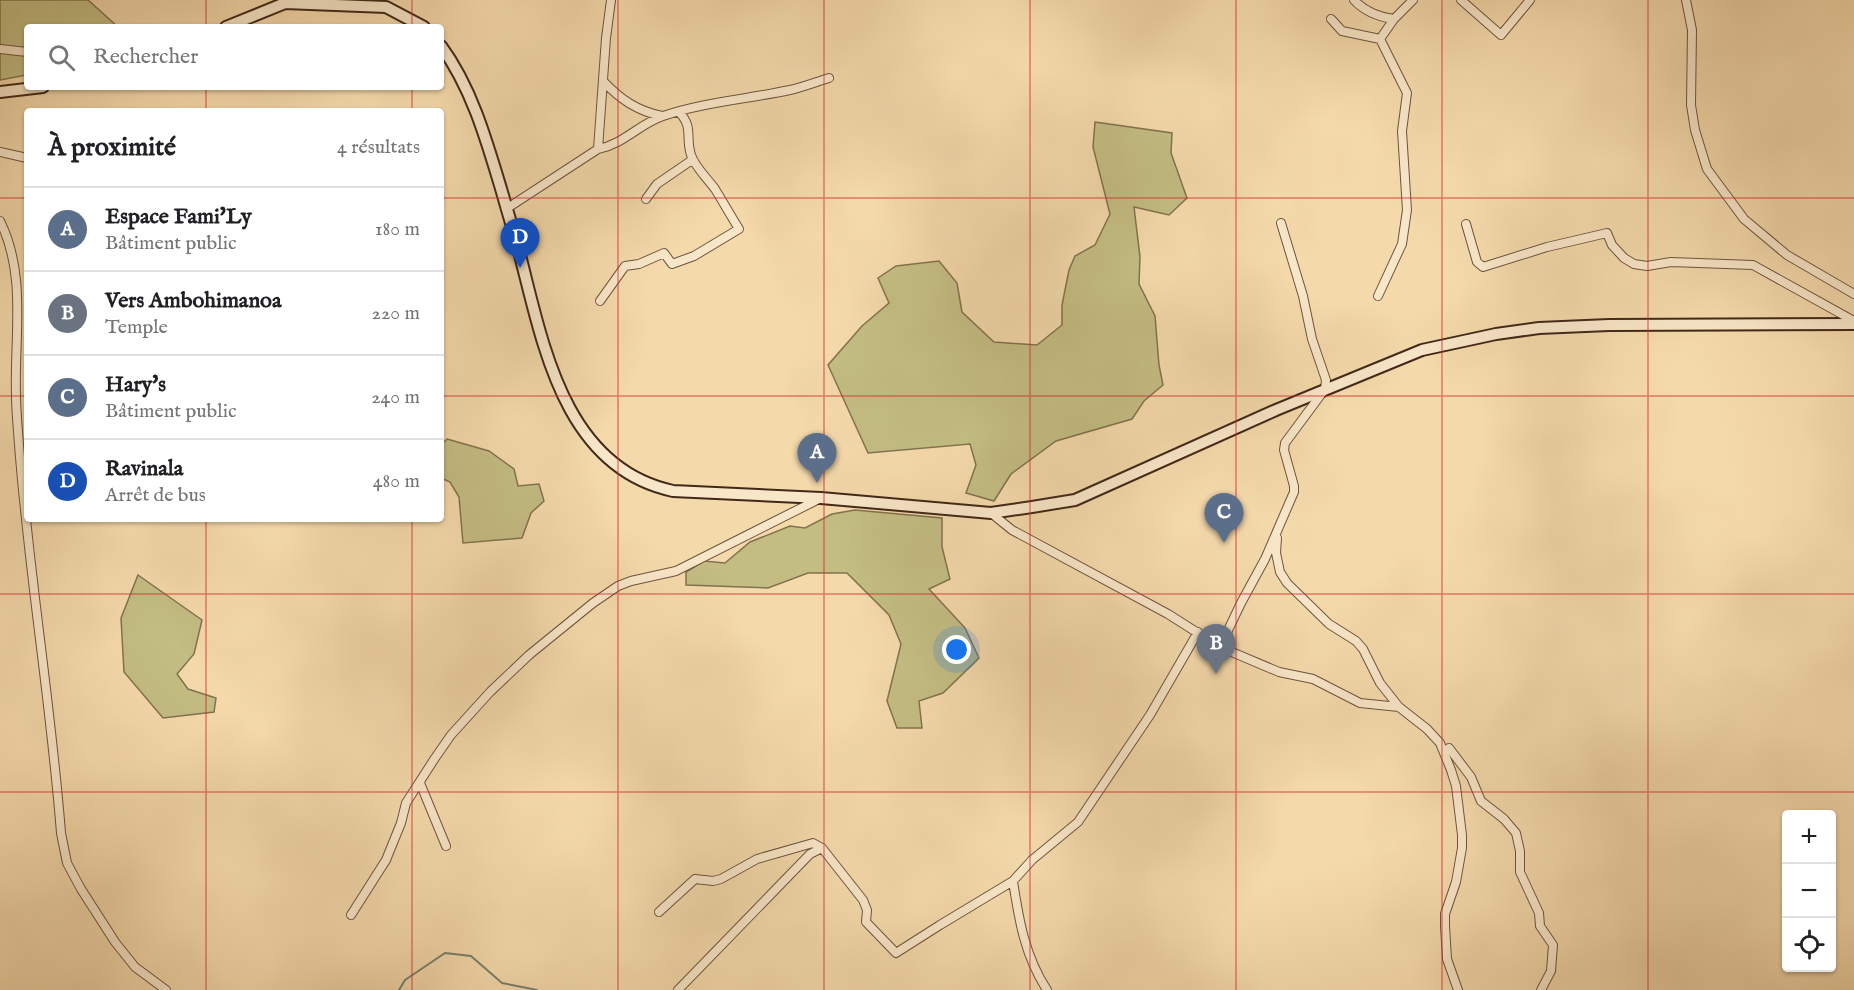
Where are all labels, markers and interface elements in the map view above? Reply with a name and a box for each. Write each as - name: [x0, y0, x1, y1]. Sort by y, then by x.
- search box: [24, 24, 444, 90]
- icon: search: [45, 41, 78, 74]
- text: Rechercher: [93, 43, 198, 71]
- text: À proximité: [48, 131, 176, 164]
- text: 4 résultats: [337, 135, 420, 160]
- text: Espace Fami'Ly: [105, 203, 252, 231]
- text: A: [61, 217, 74, 242]
- text: 180 m: [375, 217, 420, 242]
- pin: D: [500, 218, 540, 268]
- text: Bâtiment public: [105, 231, 237, 256]
- text: Vers Ambohimanoa: [105, 287, 281, 315]
- text: B: [61, 301, 74, 326]
- text: 220 m: [372, 301, 420, 326]
- text: Temple: [105, 315, 168, 340]
- text: Hary's: [105, 371, 166, 399]
- text: C: [60, 385, 75, 410]
- text: 240 m: [371, 385, 420, 410]
- text: Bâtiment public: [105, 399, 237, 424]
- pin: A: [798, 434, 836, 483]
- text: Ravinala: [105, 455, 183, 483]
- text: D: [59, 469, 76, 494]
- text: 480 m: [373, 469, 420, 494]
- text: Arrêt de bus: [105, 483, 206, 508]
- pin: C: [1204, 494, 1244, 543]
- pin: B: [1196, 624, 1236, 674]
- your location: [942, 635, 971, 664]
- map controls: [1782, 810, 1836, 972]
- button: +: [1782, 810, 1836, 864]
- button: −: [1782, 864, 1836, 918]
- button: locate: [1782, 918, 1836, 972]

